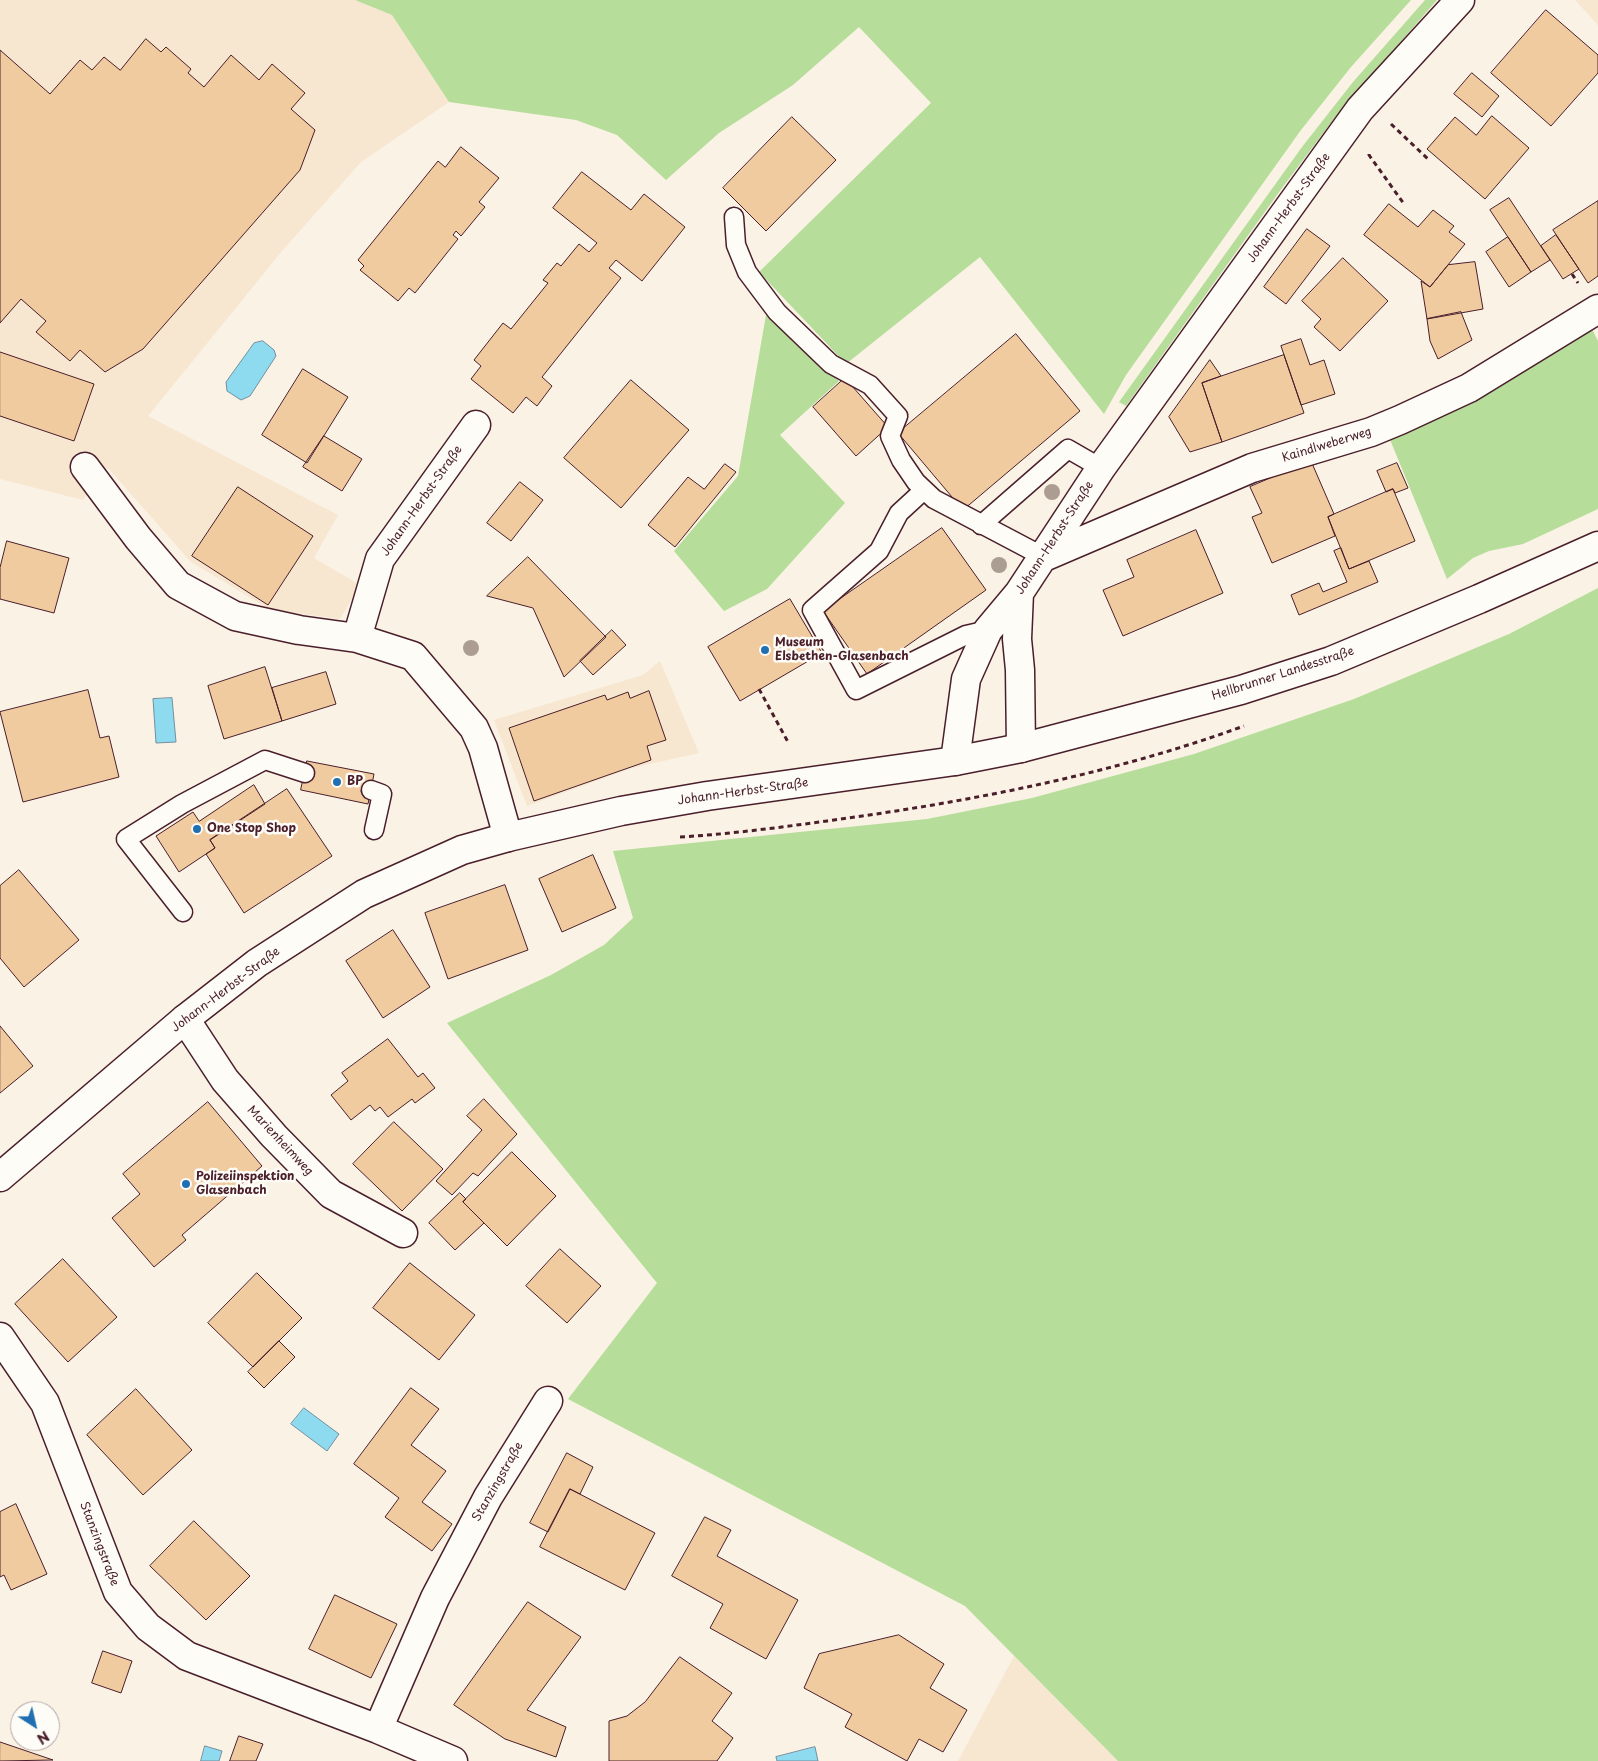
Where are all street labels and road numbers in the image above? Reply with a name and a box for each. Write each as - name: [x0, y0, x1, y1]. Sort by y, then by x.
- street label: Johann-Herbst-Straße: [1244, 150, 1334, 266]
- street label: Kaindlweberweg: [1281, 425, 1373, 465]
- street label: Johann-Herbst-Straße: [378, 443, 466, 559]
- street label: Johann-Herbst-Straße: [1013, 479, 1097, 597]
- street label: Hellbrunner Landesstraße: [1210, 644, 1356, 704]
- street label: Johann-Herbst-Straße: [677, 776, 809, 808]
- street label: Johann-Herbst-Straße: [169, 945, 283, 1035]
- street label: Marienheimweg: [244, 1103, 316, 1179]
- street label: Stanzingstraße: [469, 1440, 527, 1524]
- street label: Stanzingstraße: [76, 1500, 122, 1588]

